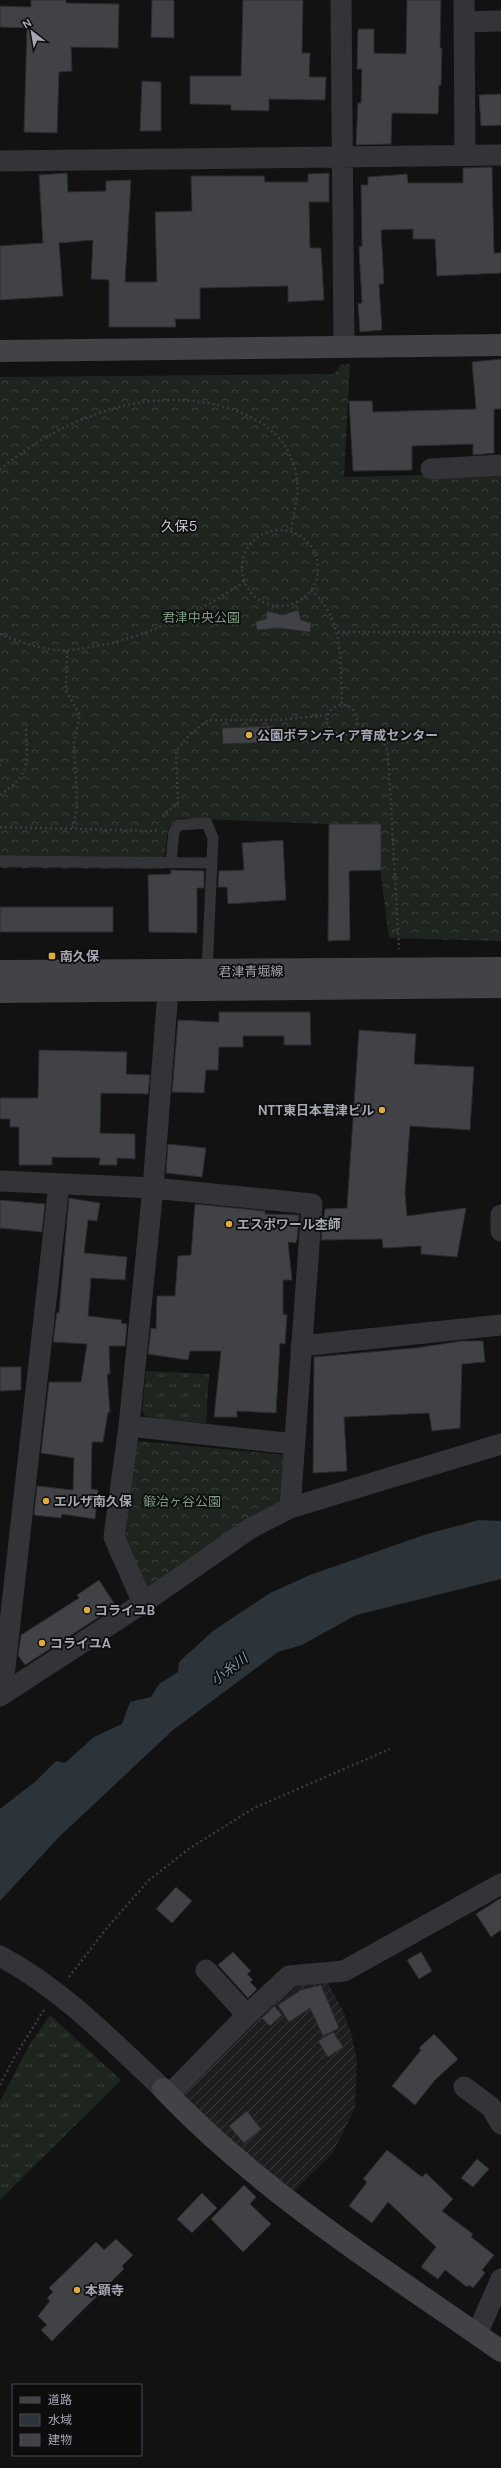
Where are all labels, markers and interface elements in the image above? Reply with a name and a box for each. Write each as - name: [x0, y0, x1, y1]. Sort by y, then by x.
- north arrow: [12, 12, 52, 52]
- text: N: [20, 15, 34, 31]
- district label: 久保5: [161, 517, 197, 535]
- park label: 君津中央公園: [162, 609, 240, 626]
- place label: 公園ボランティア育成センター: [257, 727, 438, 744]
- marker: 公園ボランティア育成センター: [244, 730, 254, 740]
- place label: 南久保: [60, 948, 99, 965]
- marker: 南久保: [47, 951, 57, 961]
- street label: 君津青堀線: [218, 962, 284, 981]
- place label: NTT東日本君津ビル: [258, 1102, 374, 1119]
- marker: NTT東日本君津ビル: [377, 1105, 387, 1115]
- place label: エスポワール杢師: [237, 1216, 341, 1233]
- marker: エスポワール杢師: [224, 1219, 234, 1229]
- place label: エルザ南久保: [54, 1493, 132, 1510]
- park label: 鍛冶ヶ谷公園: [143, 1493, 221, 1510]
- marker: エルザ南久保: [41, 1496, 51, 1506]
- place label: コライユB: [95, 1602, 155, 1619]
- marker: コライユB: [82, 1605, 92, 1615]
- place label: コライユA: [50, 1635, 111, 1652]
- marker: コライユA: [37, 1638, 47, 1648]
- water label: 小糸川: [207, 1648, 253, 1689]
- place label: 本顕寺: [85, 2282, 124, 2299]
- marker: 本顕寺: [72, 2285, 82, 2295]
- legend: [12, 2384, 142, 2456]
- text: 道路: [48, 2392, 72, 2408]
- text: 水域: [48, 2412, 72, 2428]
- text: 建物: [48, 2432, 72, 2448]

